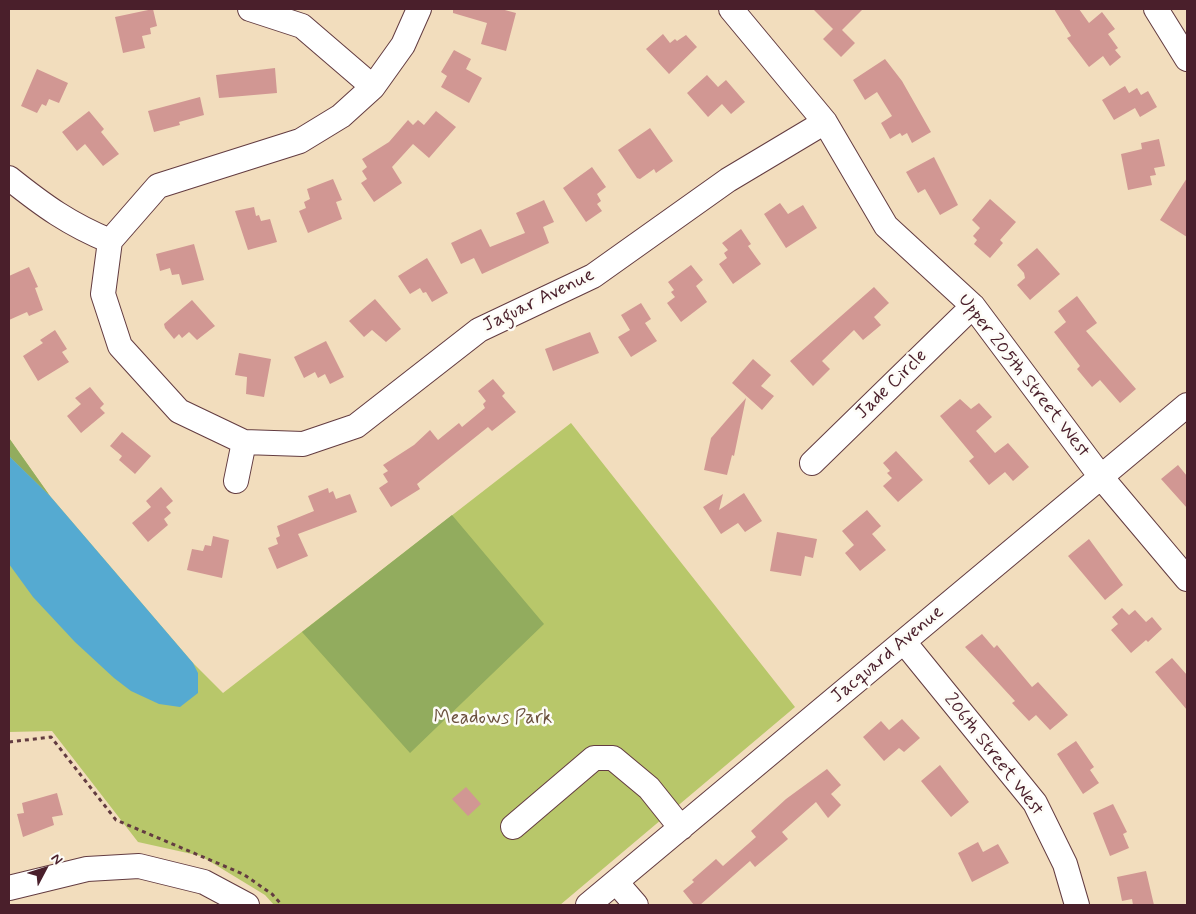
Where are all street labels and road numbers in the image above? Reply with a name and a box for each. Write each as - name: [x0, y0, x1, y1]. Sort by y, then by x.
- street label: Jaguar Avenue: [480, 264, 598, 338]
- street label: Upper 205th Street West: [952, 290, 1094, 462]
- street label: Jade Circle: [851, 345, 933, 425]
- street label: Jacquard Avenue: [827, 601, 949, 709]
- street label: 206th Street West: [938, 689, 1048, 821]

